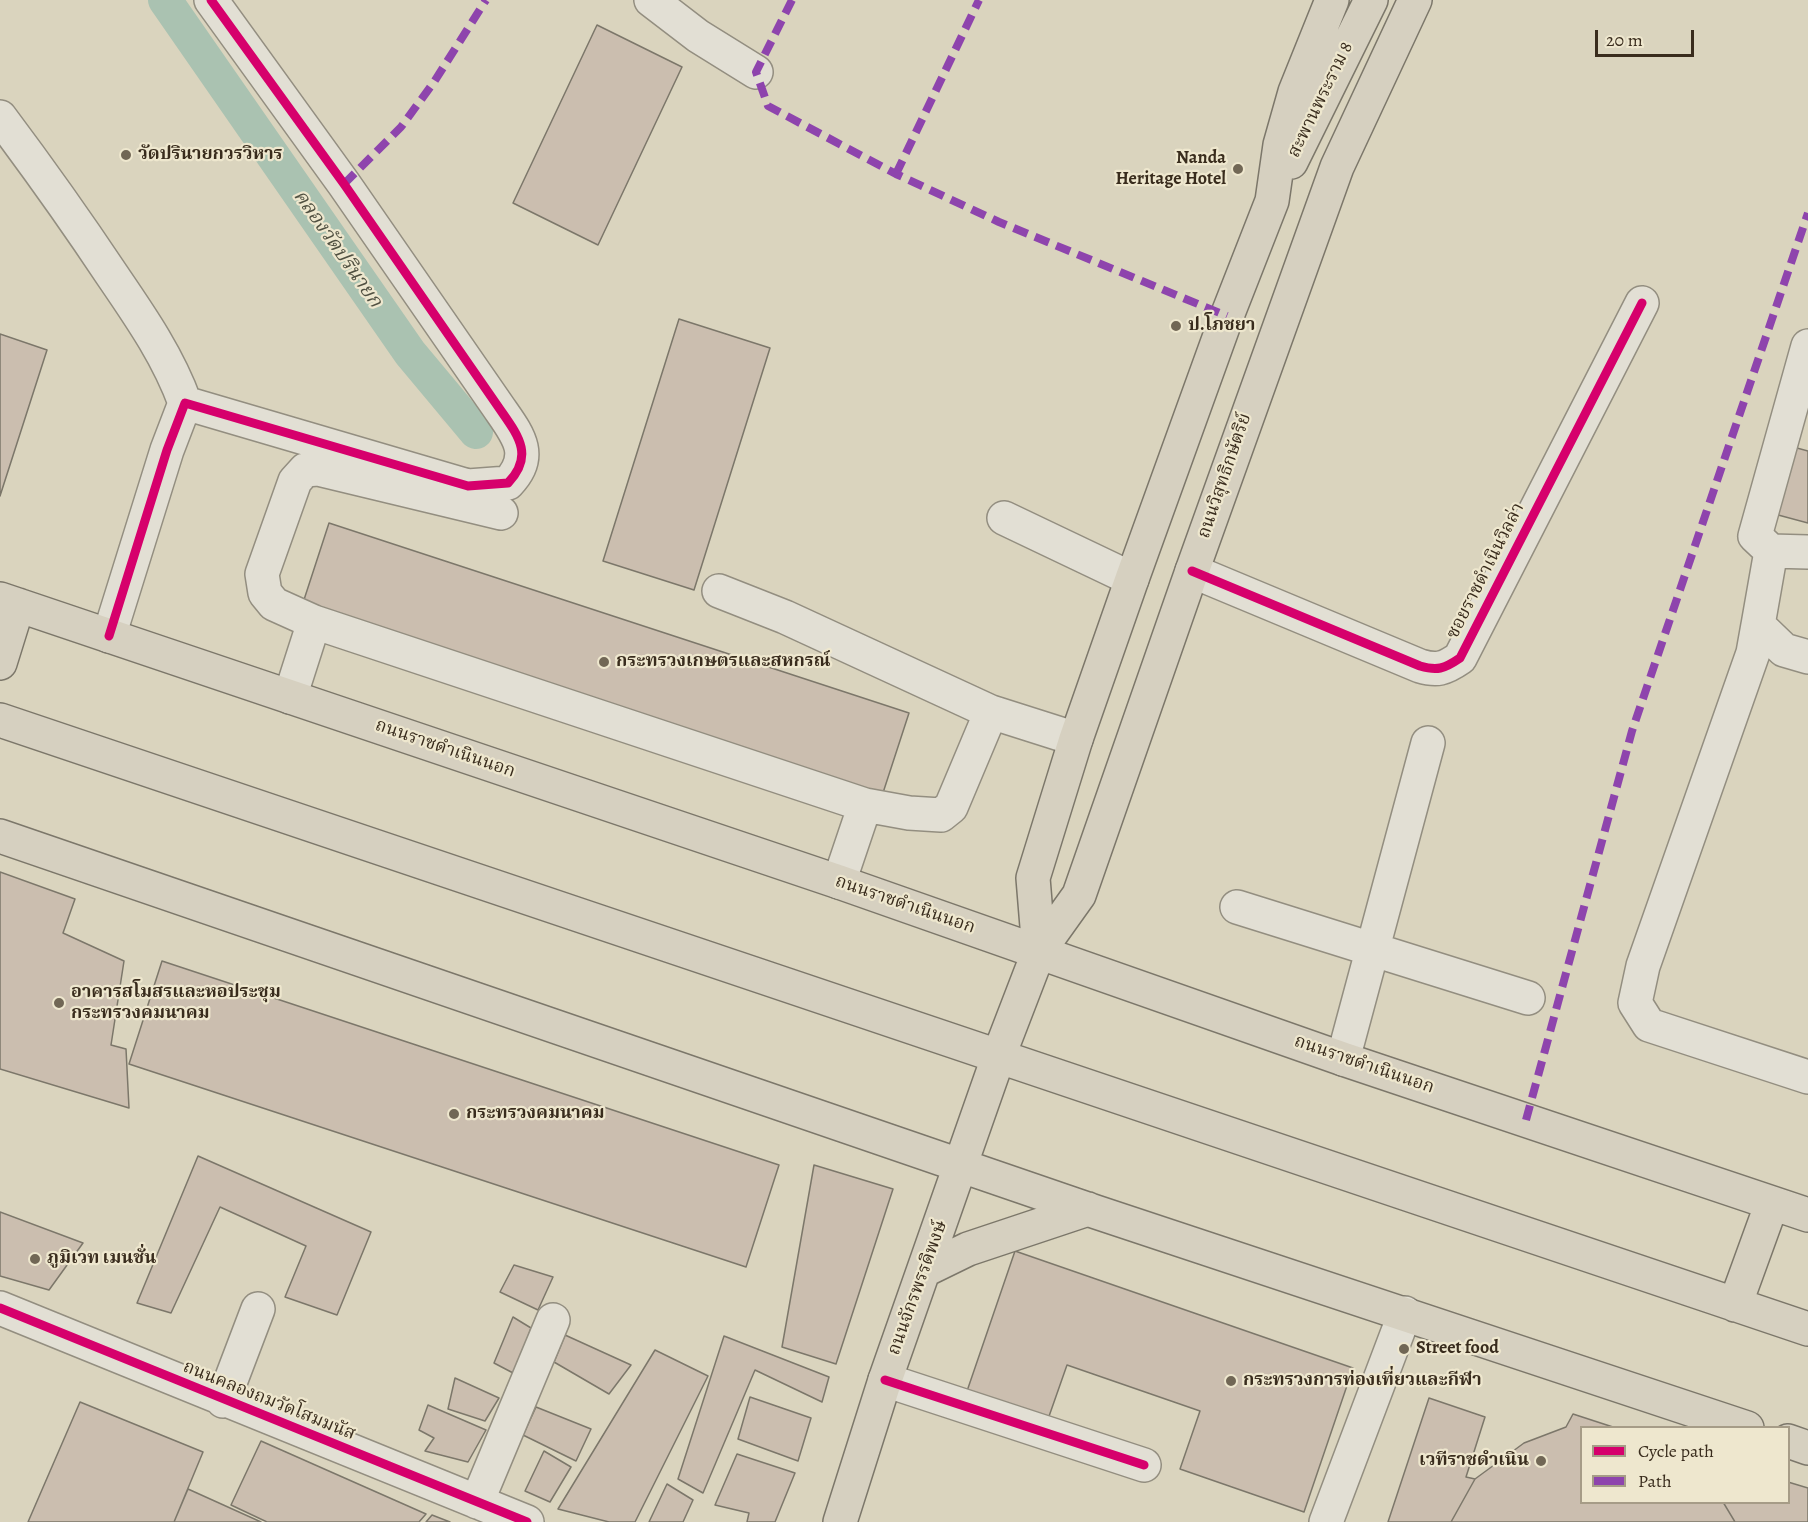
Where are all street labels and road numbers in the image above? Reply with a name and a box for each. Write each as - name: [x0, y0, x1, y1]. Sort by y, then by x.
- street label: สะพานพระราม 8: [1284, 39, 1358, 161]
- street label: ถนนวิสุทธิกษัตริย์: [1193, 411, 1257, 541]
- street label: ซอยราชดำเนินวิลล่า: [1442, 499, 1530, 643]
- street label: ถนนราชดำเนินนอก: [372, 715, 518, 783]
- street label: ถนนราชดำเนินนอก: [832, 871, 978, 939]
- street label: ถนนราชดำเนินนอก: [1291, 1031, 1437, 1099]
- street label: ถนนจักรพรรดิพงษ์: [884, 1218, 952, 1358]
- street label: ถนนคลองถมวัดโสมมนัส: [180, 1356, 358, 1446]

